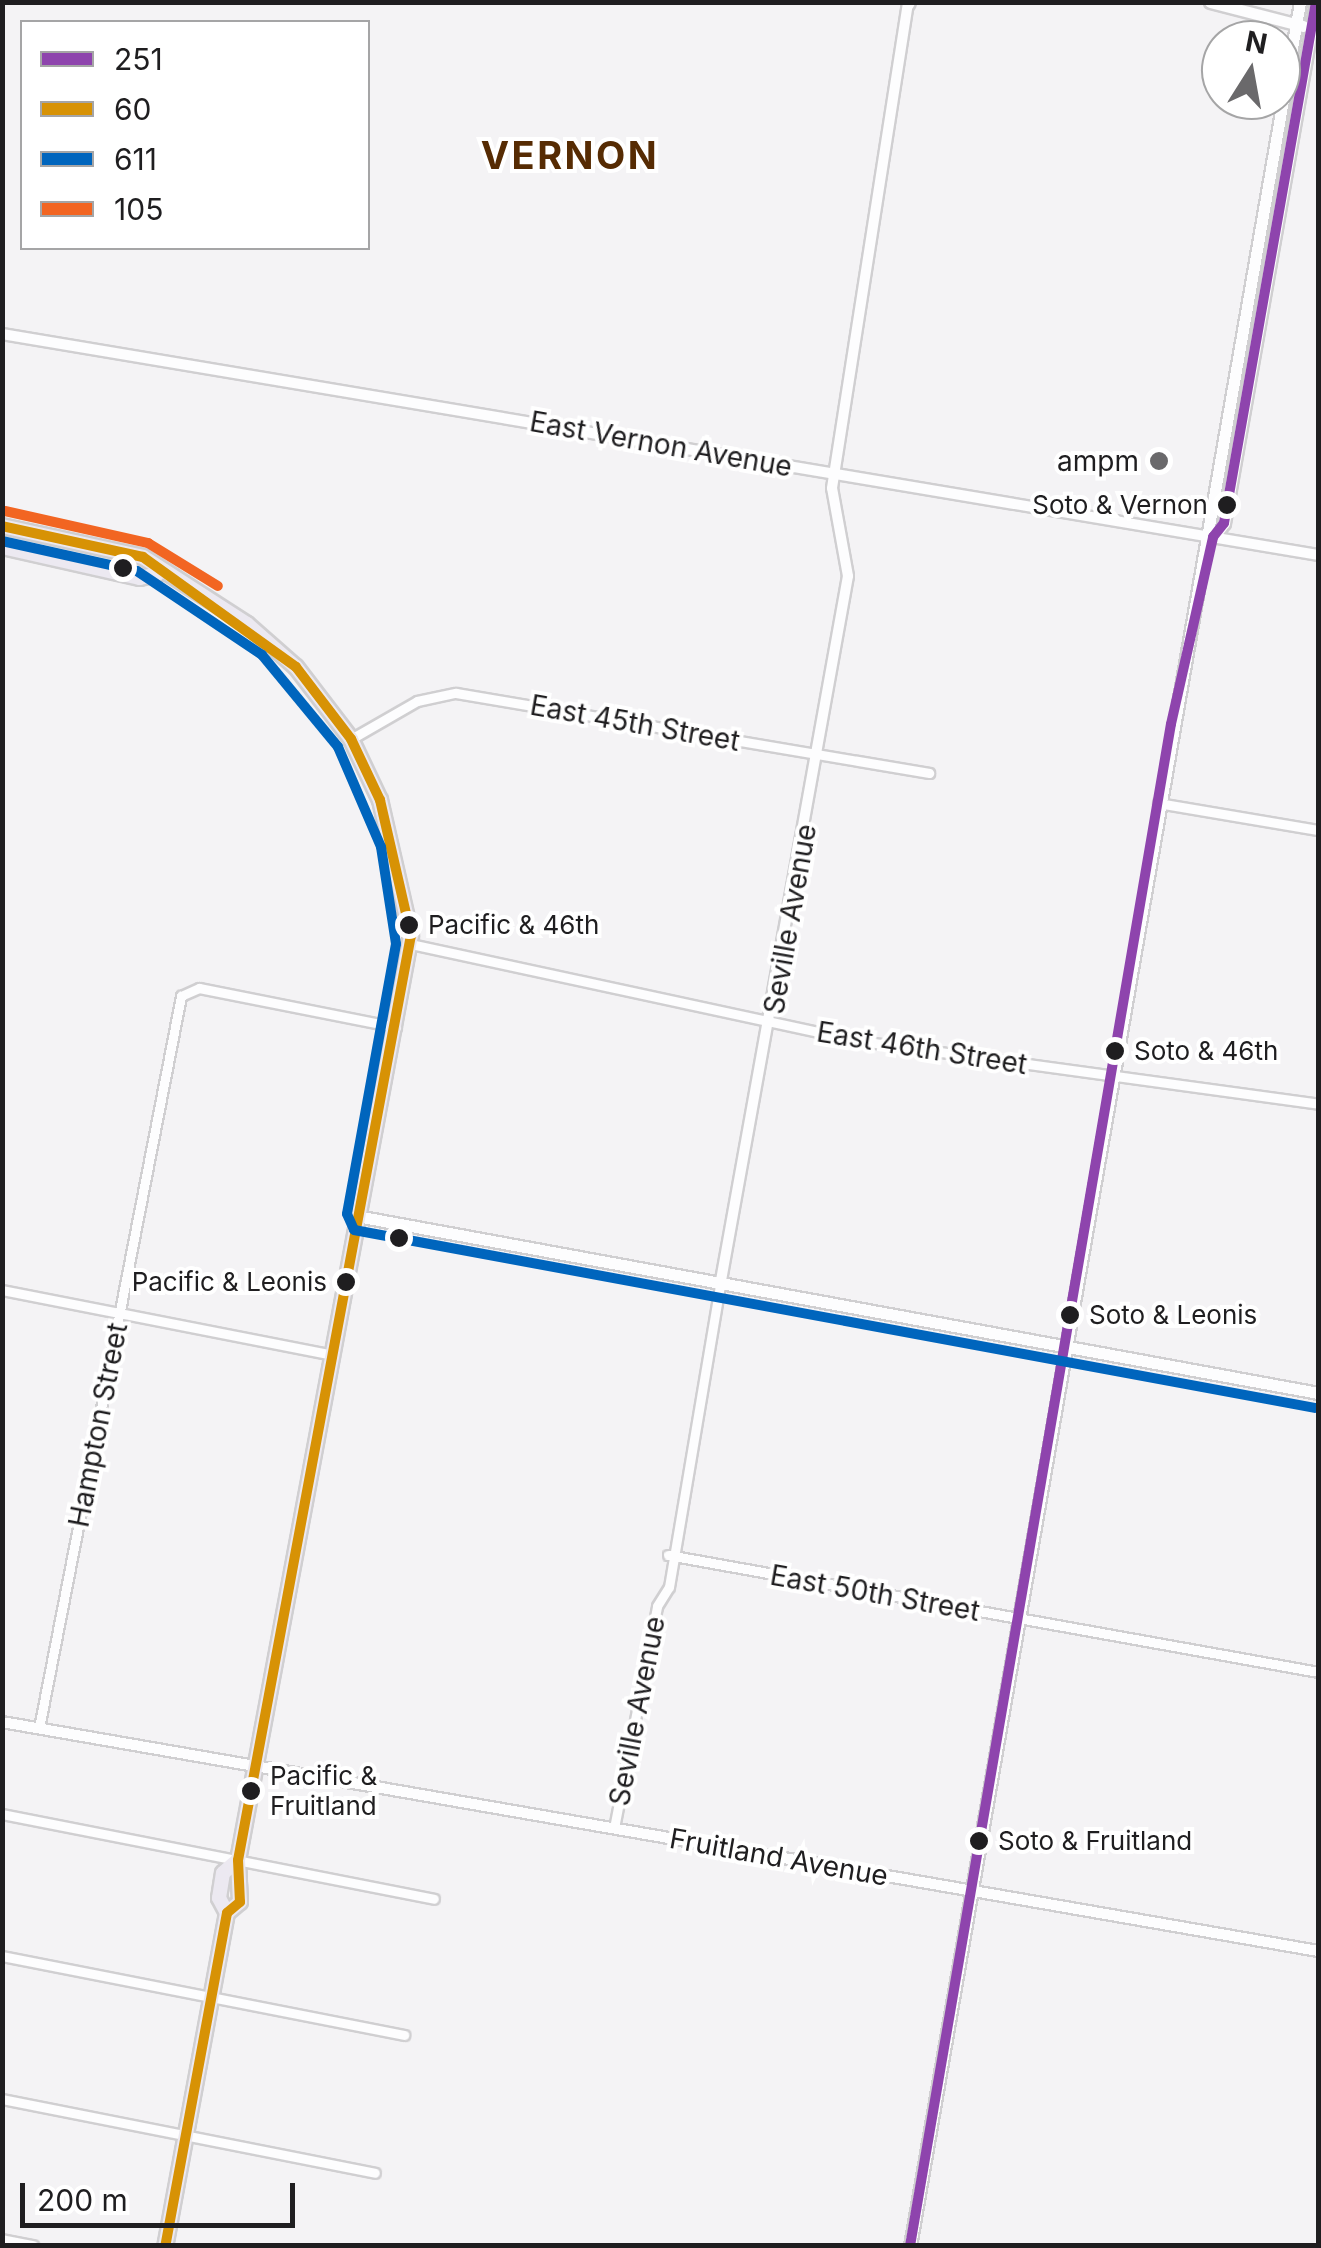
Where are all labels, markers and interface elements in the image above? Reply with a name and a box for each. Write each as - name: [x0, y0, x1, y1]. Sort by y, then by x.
- legend: [20, 20, 370, 250]
- north arrow: [1201, 20, 1301, 120]
- text: N: [1243, 24, 1270, 61]
- text: 251: [114, 41, 163, 77]
- text: 60: [114, 91, 152, 127]
- district label: VERNON: [481, 133, 659, 179]
- text: 611: [114, 141, 157, 177]
- text: 105: [114, 191, 163, 227]
- street label: East Vernon Avenue: [527, 404, 795, 484]
- place label: ampm: [1057, 444, 1139, 478]
- marker: ampm: [1148, 450, 1170, 472]
- place label: Soto & Vernon: [1032, 489, 1208, 521]
- marker: Soto & Vernon: [1217, 495, 1237, 515]
- unlabelled marker: [113, 558, 133, 578]
- street label: East 45th Street: [528, 688, 742, 758]
- street label: Seville Avenue: [757, 821, 823, 1017]
- place label: Pacific & 46th: [428, 909, 599, 941]
- marker: Pacific & 46th: [399, 915, 419, 935]
- street label: East 46th Street: [814, 1015, 1030, 1081]
- place label: Soto & 46th: [1134, 1035, 1278, 1067]
- marker: Soto & 46th: [1105, 1041, 1125, 1061]
- unlabelled marker: [389, 1228, 409, 1248]
- place label: Pacific & Leonis: [132, 1266, 327, 1298]
- marker: Pacific & Leonis: [336, 1272, 356, 1292]
- place label: Soto & Leonis: [1089, 1299, 1257, 1331]
- marker: Soto & Leonis: [1060, 1305, 1080, 1325]
- street label: Hampton Street: [62, 1320, 134, 1530]
- street label: East 50th Street: [768, 1558, 982, 1628]
- street label: Seville Avenue: [602, 1613, 672, 1809]
- place label: Pacific & Fruitland: [270, 1760, 377, 1822]
- marker: Pacific & Fruitland: [241, 1781, 261, 1801]
- street label: Fruitland Avenue: [667, 1821, 891, 1893]
- place label: Soto & Fruitland: [998, 1825, 1192, 1857]
- marker: Soto & Fruitland: [969, 1831, 989, 1851]
- scale bar: [25, 2163, 300, 2225]
- text: 200 m: [37, 2182, 128, 2218]

